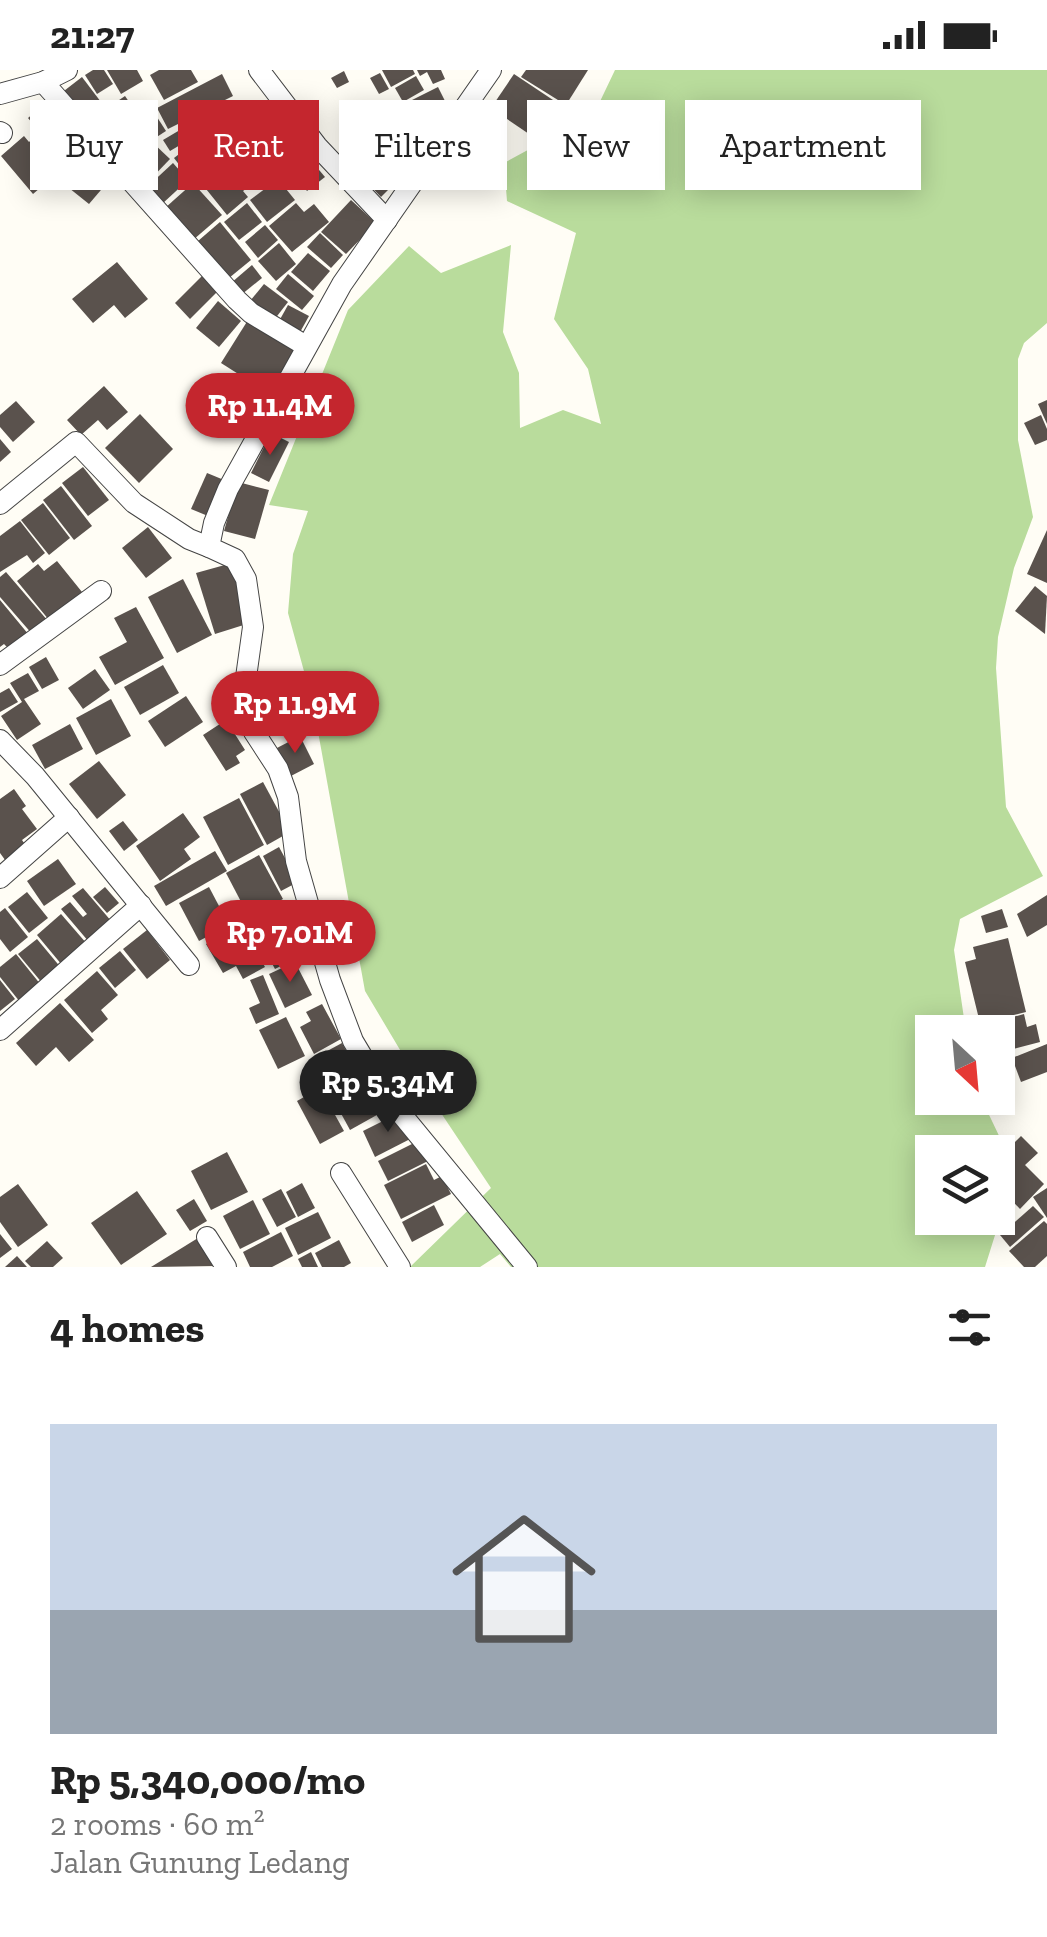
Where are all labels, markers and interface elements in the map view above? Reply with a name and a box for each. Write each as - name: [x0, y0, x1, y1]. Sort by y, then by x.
- text: 21:27: [50, 12, 134, 58]
- chip: Buy: [30, 100, 158, 190]
- chip: Rent: [178, 100, 319, 190]
- chip: Filters: [339, 100, 507, 190]
- chip: New: [527, 100, 665, 190]
- chip: Apartment: [685, 100, 921, 190]
- pin: Rp 11.4M: [167, 373, 373, 458]
- text: Rp 11.4M: [208, 386, 332, 424]
- pin: Rp 11.9M: [192, 671, 398, 756]
- text: Rp 11.9M: [233, 684, 357, 722]
- pin: Rp 7.01M: [187, 900, 393, 985]
- text: Rp 7.01M: [227, 913, 353, 951]
- north arrow: [915, 1015, 1015, 1115]
- map controls: [915, 1015, 1015, 1235]
- pin: Rp 5.34M: [285, 1050, 491, 1135]
- text: Rp 5.34M: [322, 1063, 454, 1101]
- button: layers: [915, 1135, 1015, 1235]
- icon: filters: [942, 1300, 997, 1355]
- text: 4 homes: [50, 1302, 205, 1353]
- icon: home: [434, 1489, 614, 1669]
- text: Rp 5,340,000/mo: [50, 1754, 365, 1805]
- text: 2 rooms · 60 m²: [50, 1805, 265, 1843]
- text: Jalan Gunung Ledang: [50, 1843, 350, 1881]

